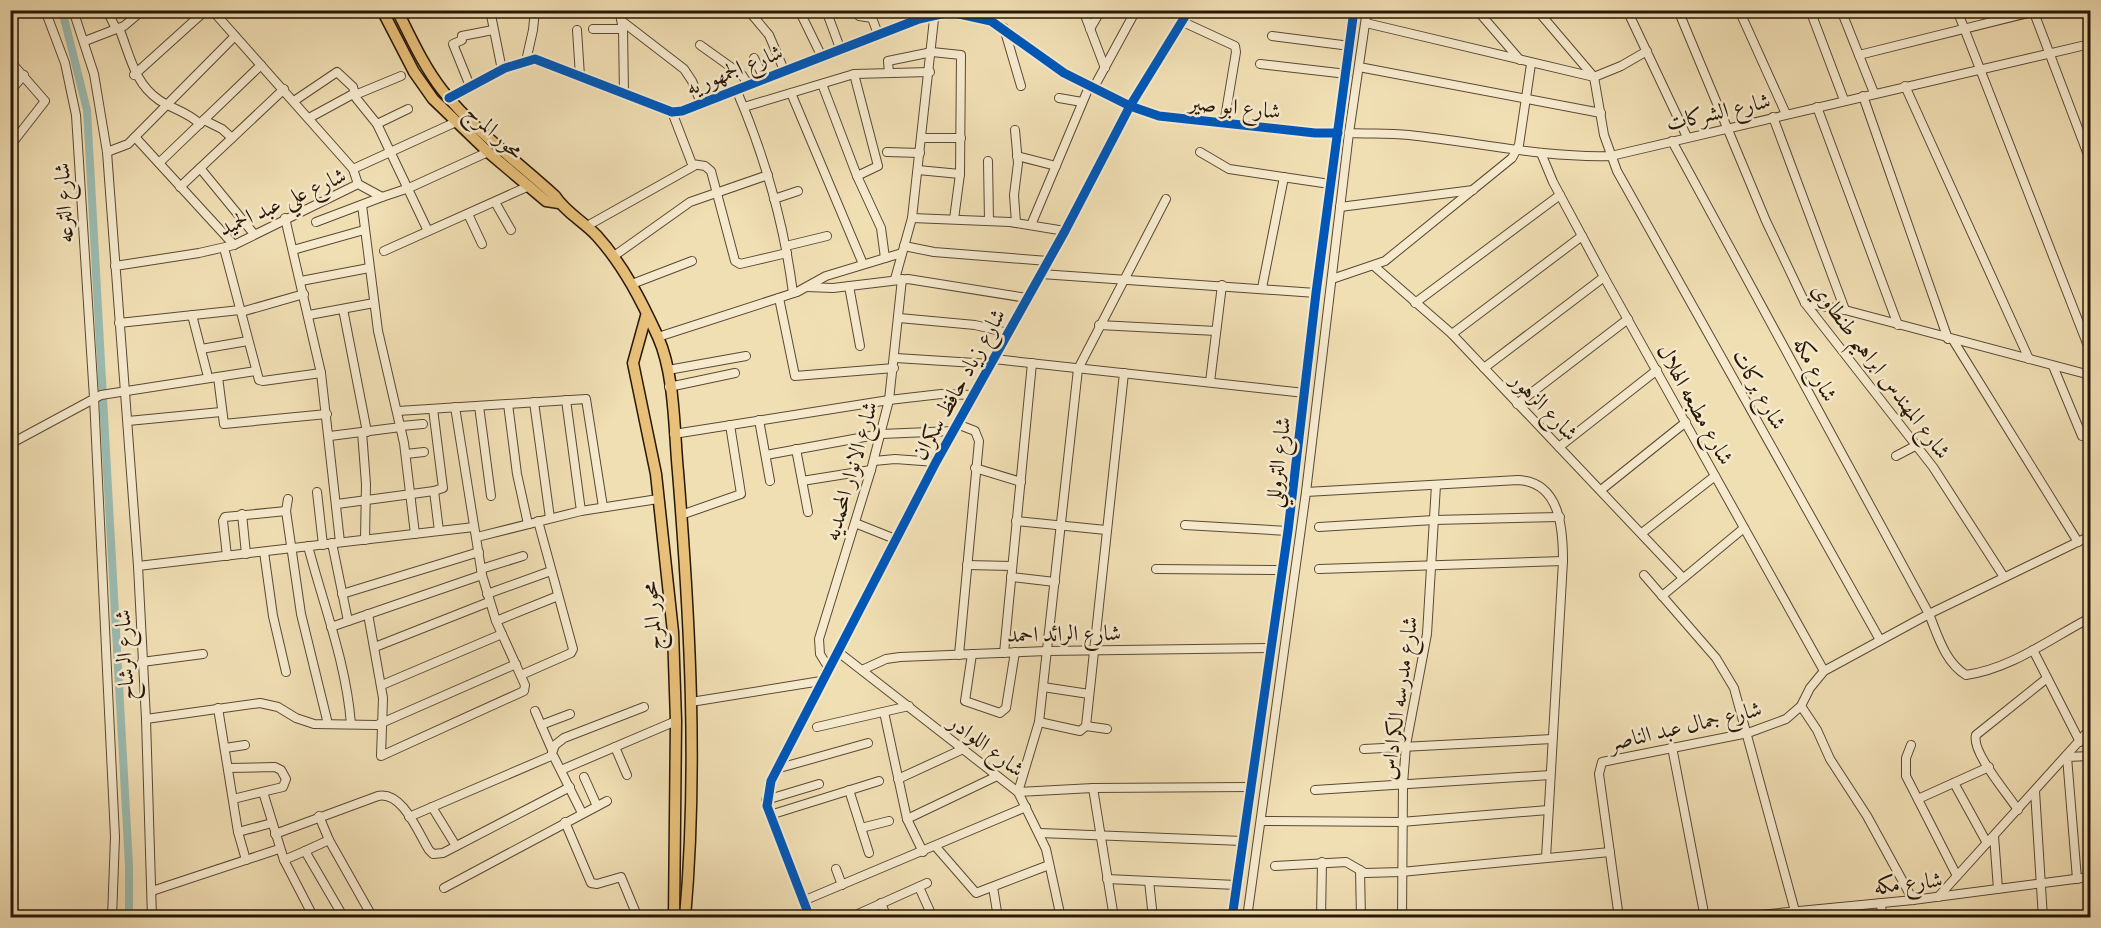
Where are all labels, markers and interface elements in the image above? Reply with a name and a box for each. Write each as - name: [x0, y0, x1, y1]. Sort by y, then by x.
- street label: شارع الجمهوريه: [681, 35, 789, 106]
- street label: شارع الشركات: [1663, 83, 1774, 141]
- street label: شارع ابو صير: [1185, 85, 1282, 130]
- street label: محور المرج: [456, 96, 532, 169]
- street label: شارع علي عبد الحميد: [213, 159, 353, 249]
- street label: شارع الترعه: [45, 162, 84, 244]
- street label: شارع المهندس ابراهيم طنطاوي: [1800, 275, 1959, 469]
- street label: شارع زياد حافظ سكران: [903, 302, 1016, 467]
- street label: شارع مكه: [1783, 331, 1846, 408]
- street label: شارع مطبعه الهلال: [1647, 338, 1742, 472]
- street label: شارع بركات: [1722, 343, 1795, 437]
- street label: شارع الزهور: [1500, 363, 1586, 450]
- street label: شارع الانوار المحمديه: [815, 397, 888, 545]
- street label: شارع التروللي: [1256, 415, 1304, 510]
- street label: محور المرج: [633, 579, 673, 652]
- street label: شارع الرشاح: [106, 608, 146, 701]
- street label: شارع مدرسه الكراداس: [1371, 614, 1428, 782]
- street label: شارع الرائد احمد: [1007, 616, 1121, 653]
- street label: شارع جمال عبد الناصر: [1603, 692, 1765, 762]
- street label: شارع اللوادر: [939, 705, 1032, 787]
- street label: شارع مكه: [1872, 862, 1944, 905]

